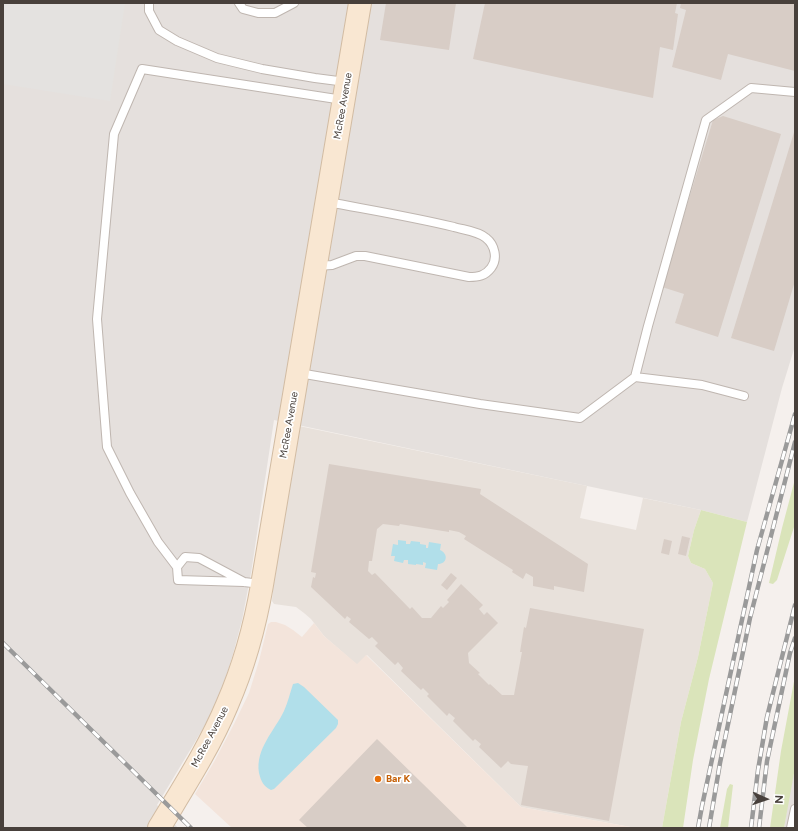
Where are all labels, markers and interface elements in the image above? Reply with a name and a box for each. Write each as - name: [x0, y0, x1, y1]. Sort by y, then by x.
- street label: McRee Avenue: [331, 72, 355, 140]
- street label: McRee Avenue: [277, 391, 301, 459]
- street label: McRee Avenue: [189, 704, 231, 770]
- place label: Bar K: [386, 773, 410, 785]
- marker: Bar K: [373, 774, 383, 784]
- north arrow: [746, 779, 786, 819]
- text: N: [772, 795, 785, 804]

